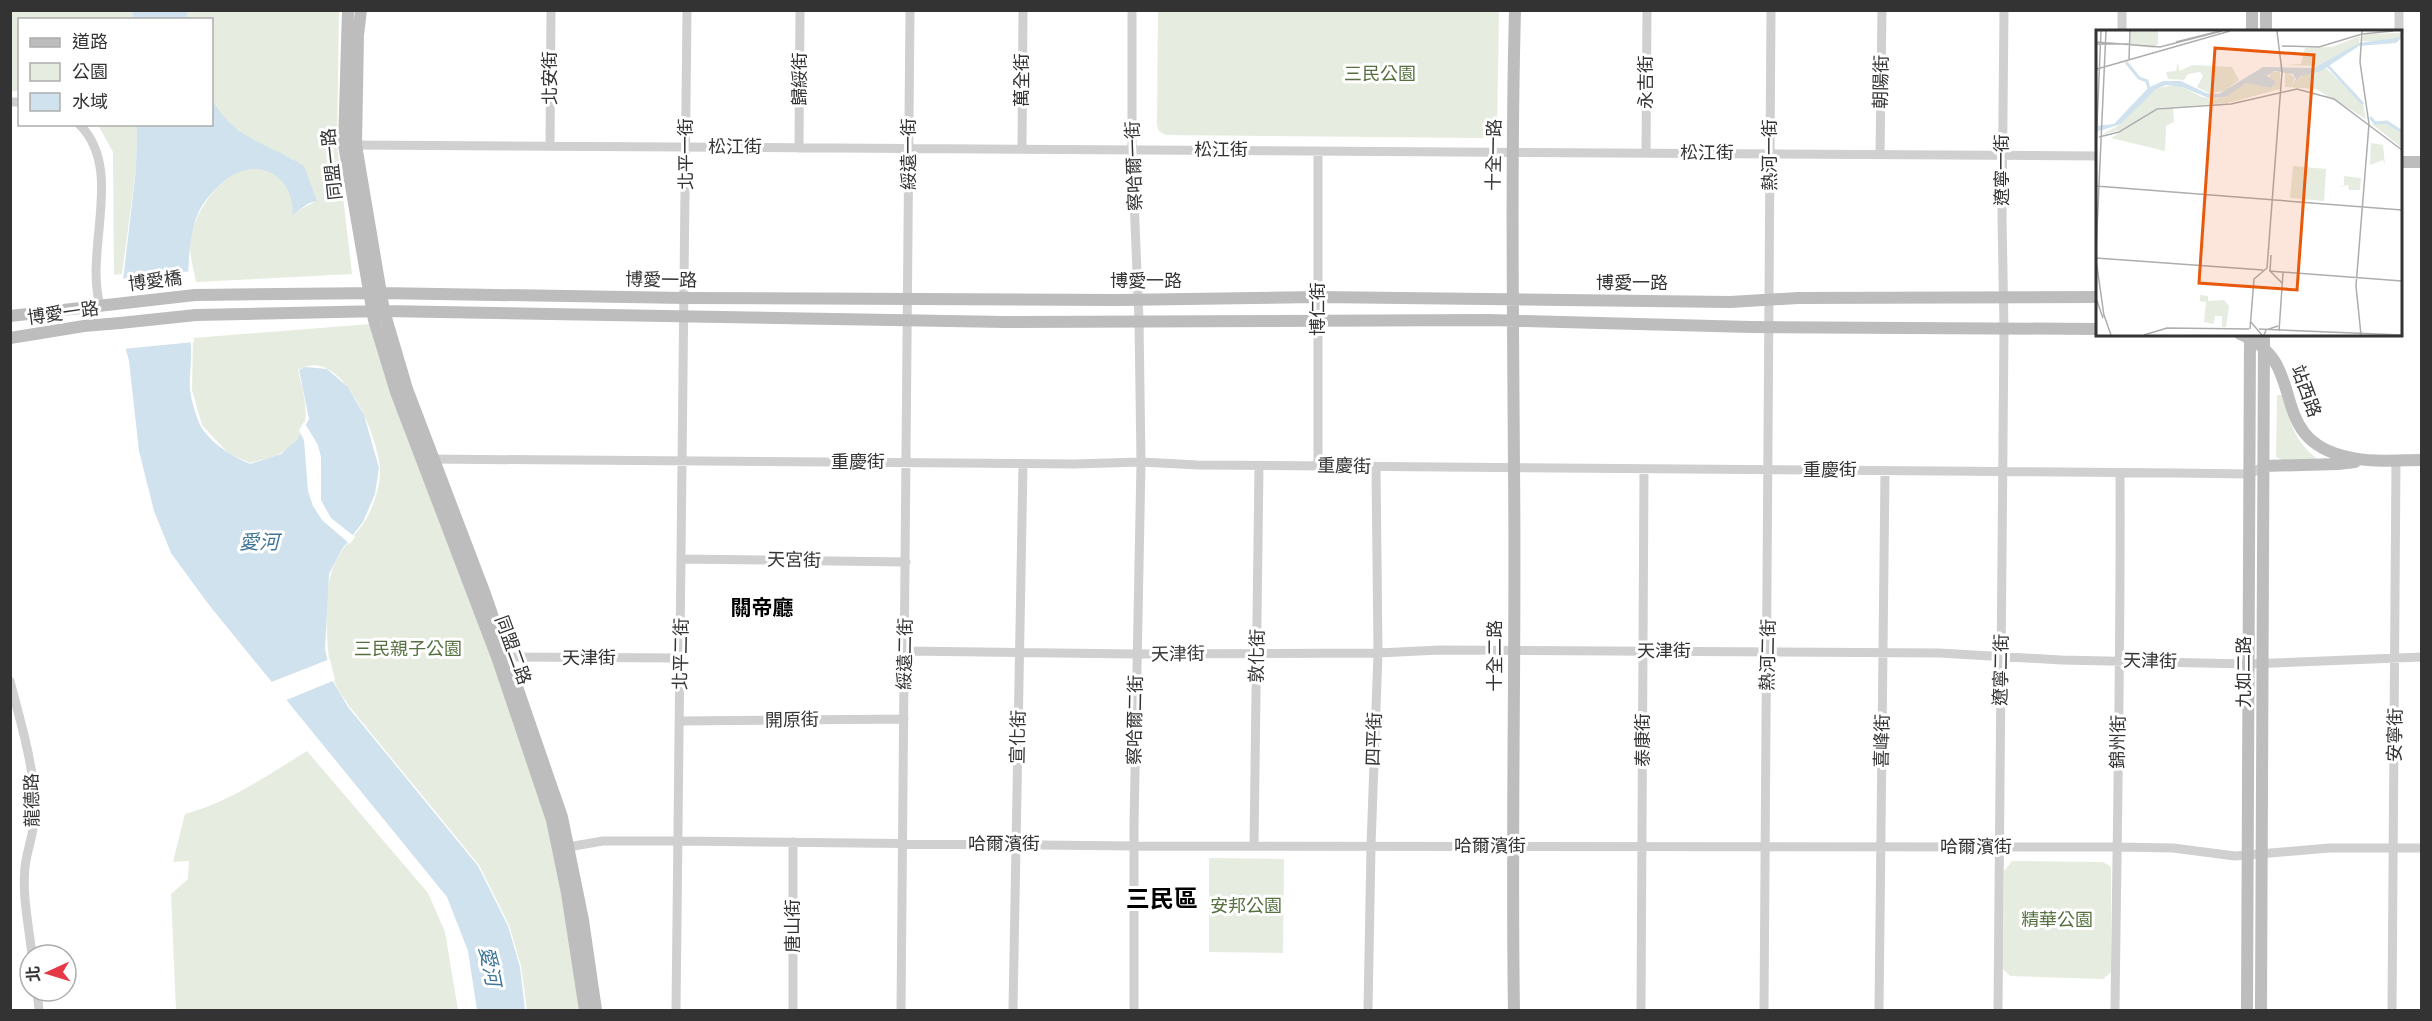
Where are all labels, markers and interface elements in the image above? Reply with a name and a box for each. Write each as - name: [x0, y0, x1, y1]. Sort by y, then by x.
- legend: [18, 18, 213, 126]
- text: 道路: [72, 29, 108, 55]
- inset map: [2096, 30, 2402, 336]
- street label: 北安街: [537, 51, 563, 105]
- street label: 歸綏街: [787, 52, 813, 106]
- street label: 萬全街: [1009, 53, 1035, 107]
- street label: 永吉街: [1633, 55, 1659, 109]
- street label: 朝陽街: [1868, 55, 1894, 109]
- text: 公園: [72, 59, 108, 85]
- park label: 三民公園: [1344, 61, 1416, 87]
- text: 水域: [72, 89, 108, 115]
- street label: 北平一街: [673, 118, 699, 190]
- street label: 綏遠一街: [896, 118, 922, 190]
- street label: 十全一路: [1480, 119, 1508, 191]
- street label: 熱河一街: [1757, 119, 1783, 191]
- street label: 察哈爾一街: [1119, 121, 1149, 211]
- street label: 同盟一路: [315, 127, 349, 201]
- street label: 松江街: [708, 134, 762, 160]
- street label: 遼寧一街: [1989, 134, 2015, 206]
- street label: 松江街: [1194, 137, 1248, 163]
- street label: 松江街: [1680, 140, 1734, 166]
- street label: 博愛橋: [127, 265, 183, 297]
- street label: 博愛一路: [625, 266, 697, 294]
- street label: 博愛一路: [1110, 268, 1182, 294]
- street label: 博愛一路: [1596, 270, 1668, 296]
- street label: 博仁街: [1305, 282, 1331, 336]
- street label: 博愛一路: [26, 295, 100, 331]
- street label: 站西路: [2285, 361, 2327, 421]
- street label: 重慶街: [831, 449, 885, 475]
- street label: 重慶街: [1317, 453, 1371, 479]
- street label: 重慶街: [1803, 457, 1857, 483]
- water label: 愛河: [239, 528, 283, 557]
- street label: 天宮街: [767, 547, 821, 573]
- district label: 關帝廳: [731, 593, 794, 623]
- street label: 同盟二路: [488, 612, 538, 688]
- street label: 北平二街: [667, 618, 695, 690]
- street label: 綏遠二街: [891, 618, 919, 690]
- street label: 熱河二街: [1754, 619, 1782, 691]
- street label: 十全二路: [1482, 620, 1508, 692]
- street label: 敦化街: [1244, 629, 1270, 683]
- street label: 遼寧二街: [1987, 634, 2015, 706]
- park label: 三民親子公園: [354, 636, 462, 662]
- street label: 九如二路: [2231, 636, 2257, 708]
- street label: 天津街: [1637, 638, 1691, 664]
- street label: 天津街: [1151, 641, 1205, 667]
- street label: 天津街: [562, 645, 616, 671]
- street label: 天津街: [2123, 648, 2177, 674]
- street label: 察哈爾二街: [1121, 675, 1149, 765]
- street label: 開原街: [765, 707, 819, 733]
- street label: 安寧街: [2382, 708, 2408, 762]
- street label: 宣化街: [1005, 710, 1031, 764]
- street label: 四平街: [1360, 712, 1388, 766]
- street label: 泰康街: [1630, 713, 1656, 767]
- street label: 喜峰街: [1869, 714, 1895, 768]
- street label: 錦州街: [2105, 715, 2131, 769]
- street label: 龍德路: [19, 773, 45, 827]
- street label: 哈爾濱街: [968, 831, 1040, 857]
- street label: 哈爾濱街: [1454, 833, 1526, 859]
- street label: 哈爾濱街: [1940, 834, 2012, 860]
- district label: 三民區: [1126, 881, 1198, 916]
- park label: 安邦公園: [1210, 893, 1282, 919]
- street label: 唐山街: [780, 899, 806, 953]
- park label: 精華公園: [2021, 907, 2093, 933]
- north arrow: [18, 943, 78, 1003]
- water label: 愛河: [471, 944, 508, 992]
- text: 北: [22, 965, 46, 983]

